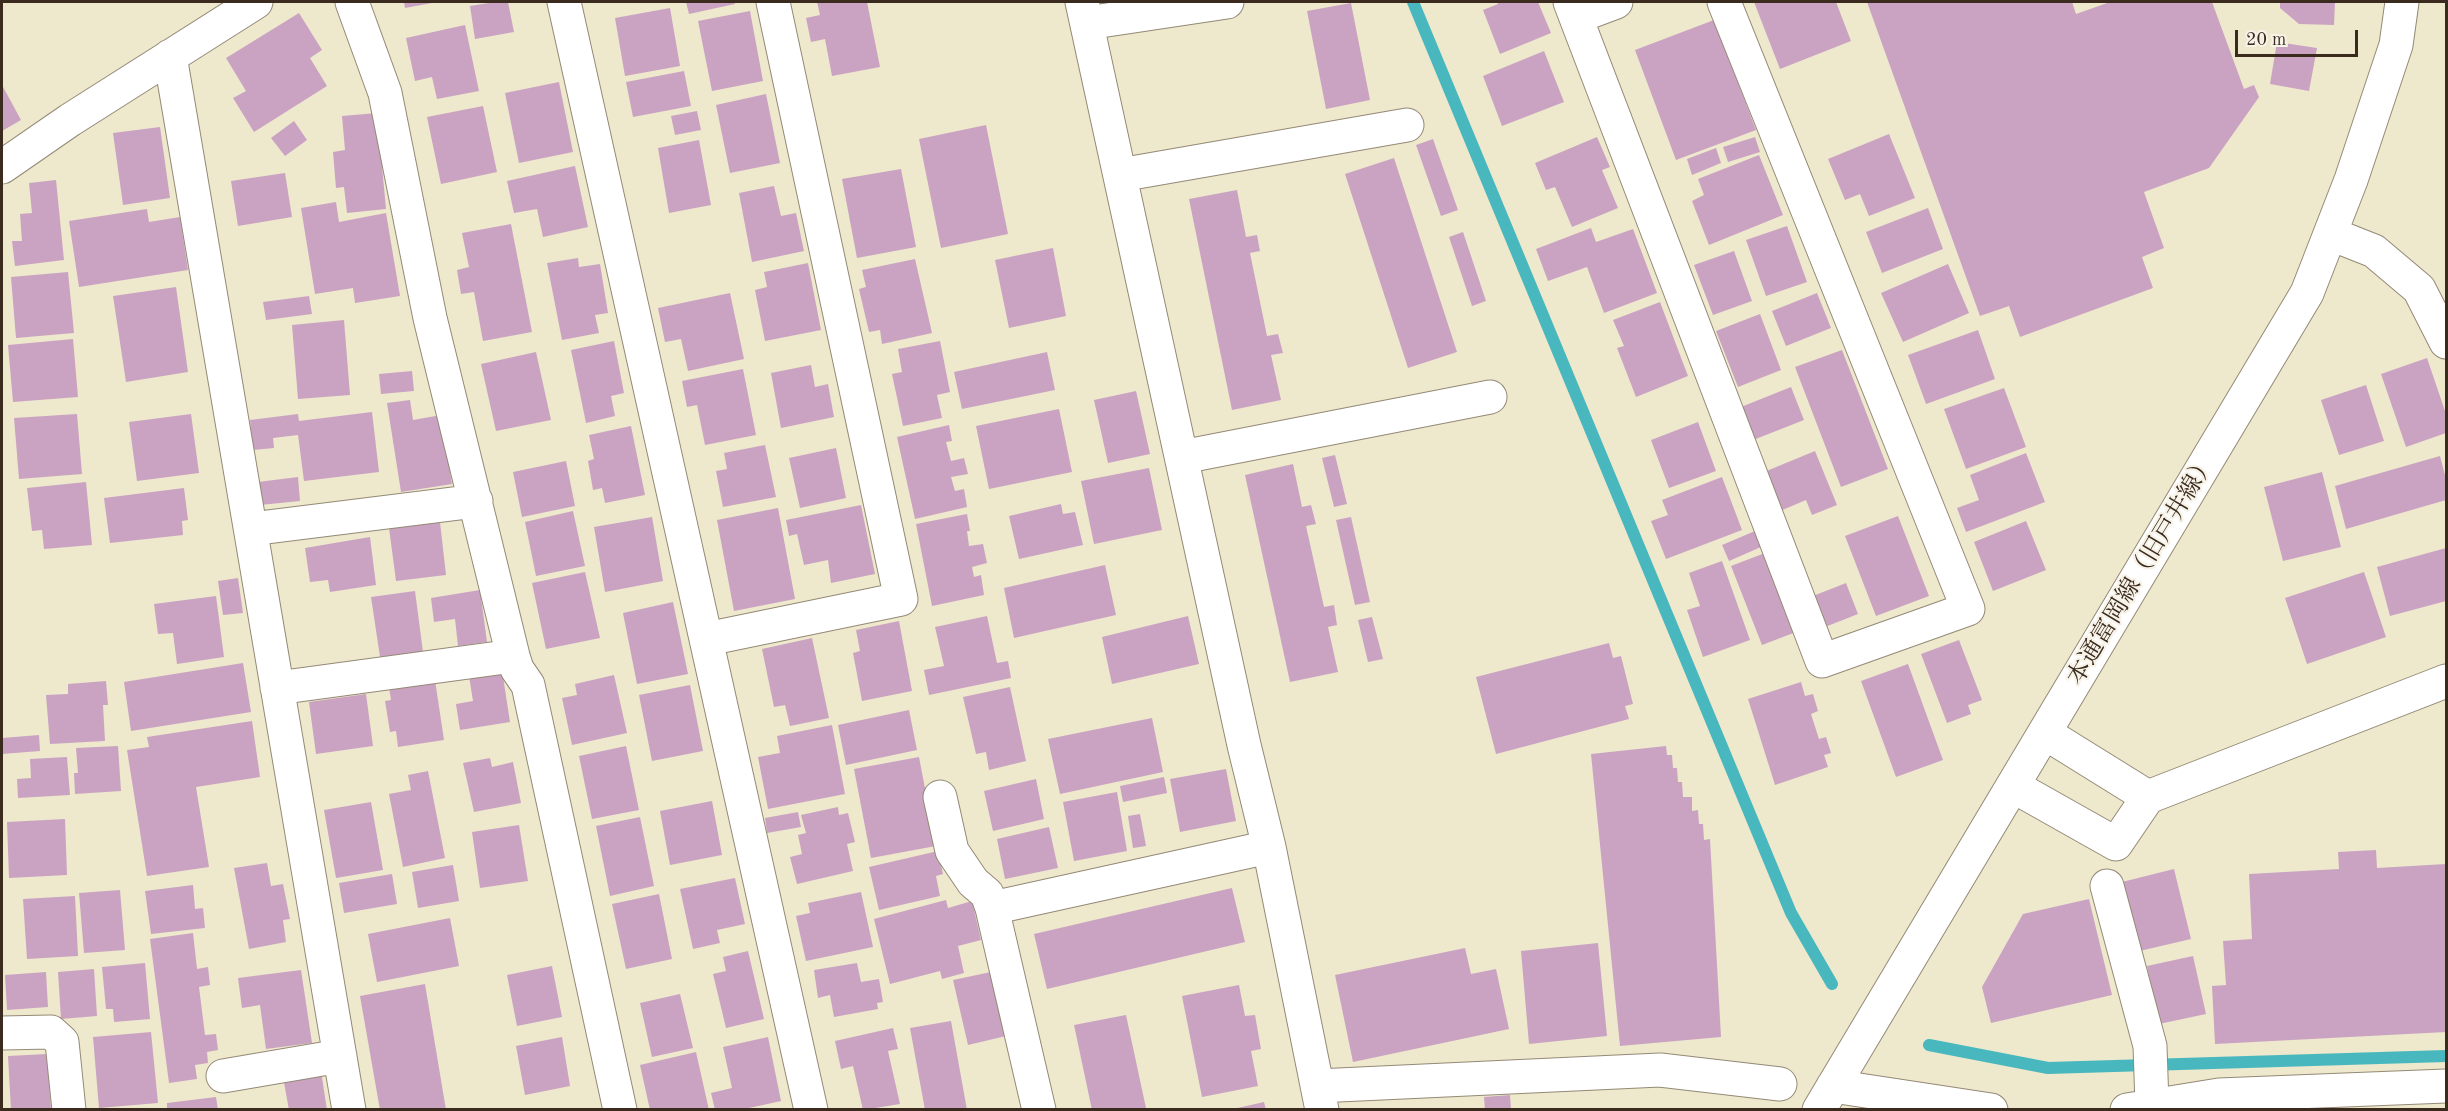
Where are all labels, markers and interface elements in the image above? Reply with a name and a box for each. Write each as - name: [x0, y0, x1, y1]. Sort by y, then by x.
- scale bar: [2238, 18, 2361, 56]
- text: 20 m: [2246, 31, 2286, 49]
- street label: 本通富岡線（旧戸井線）: [2062, 449, 2222, 691]

